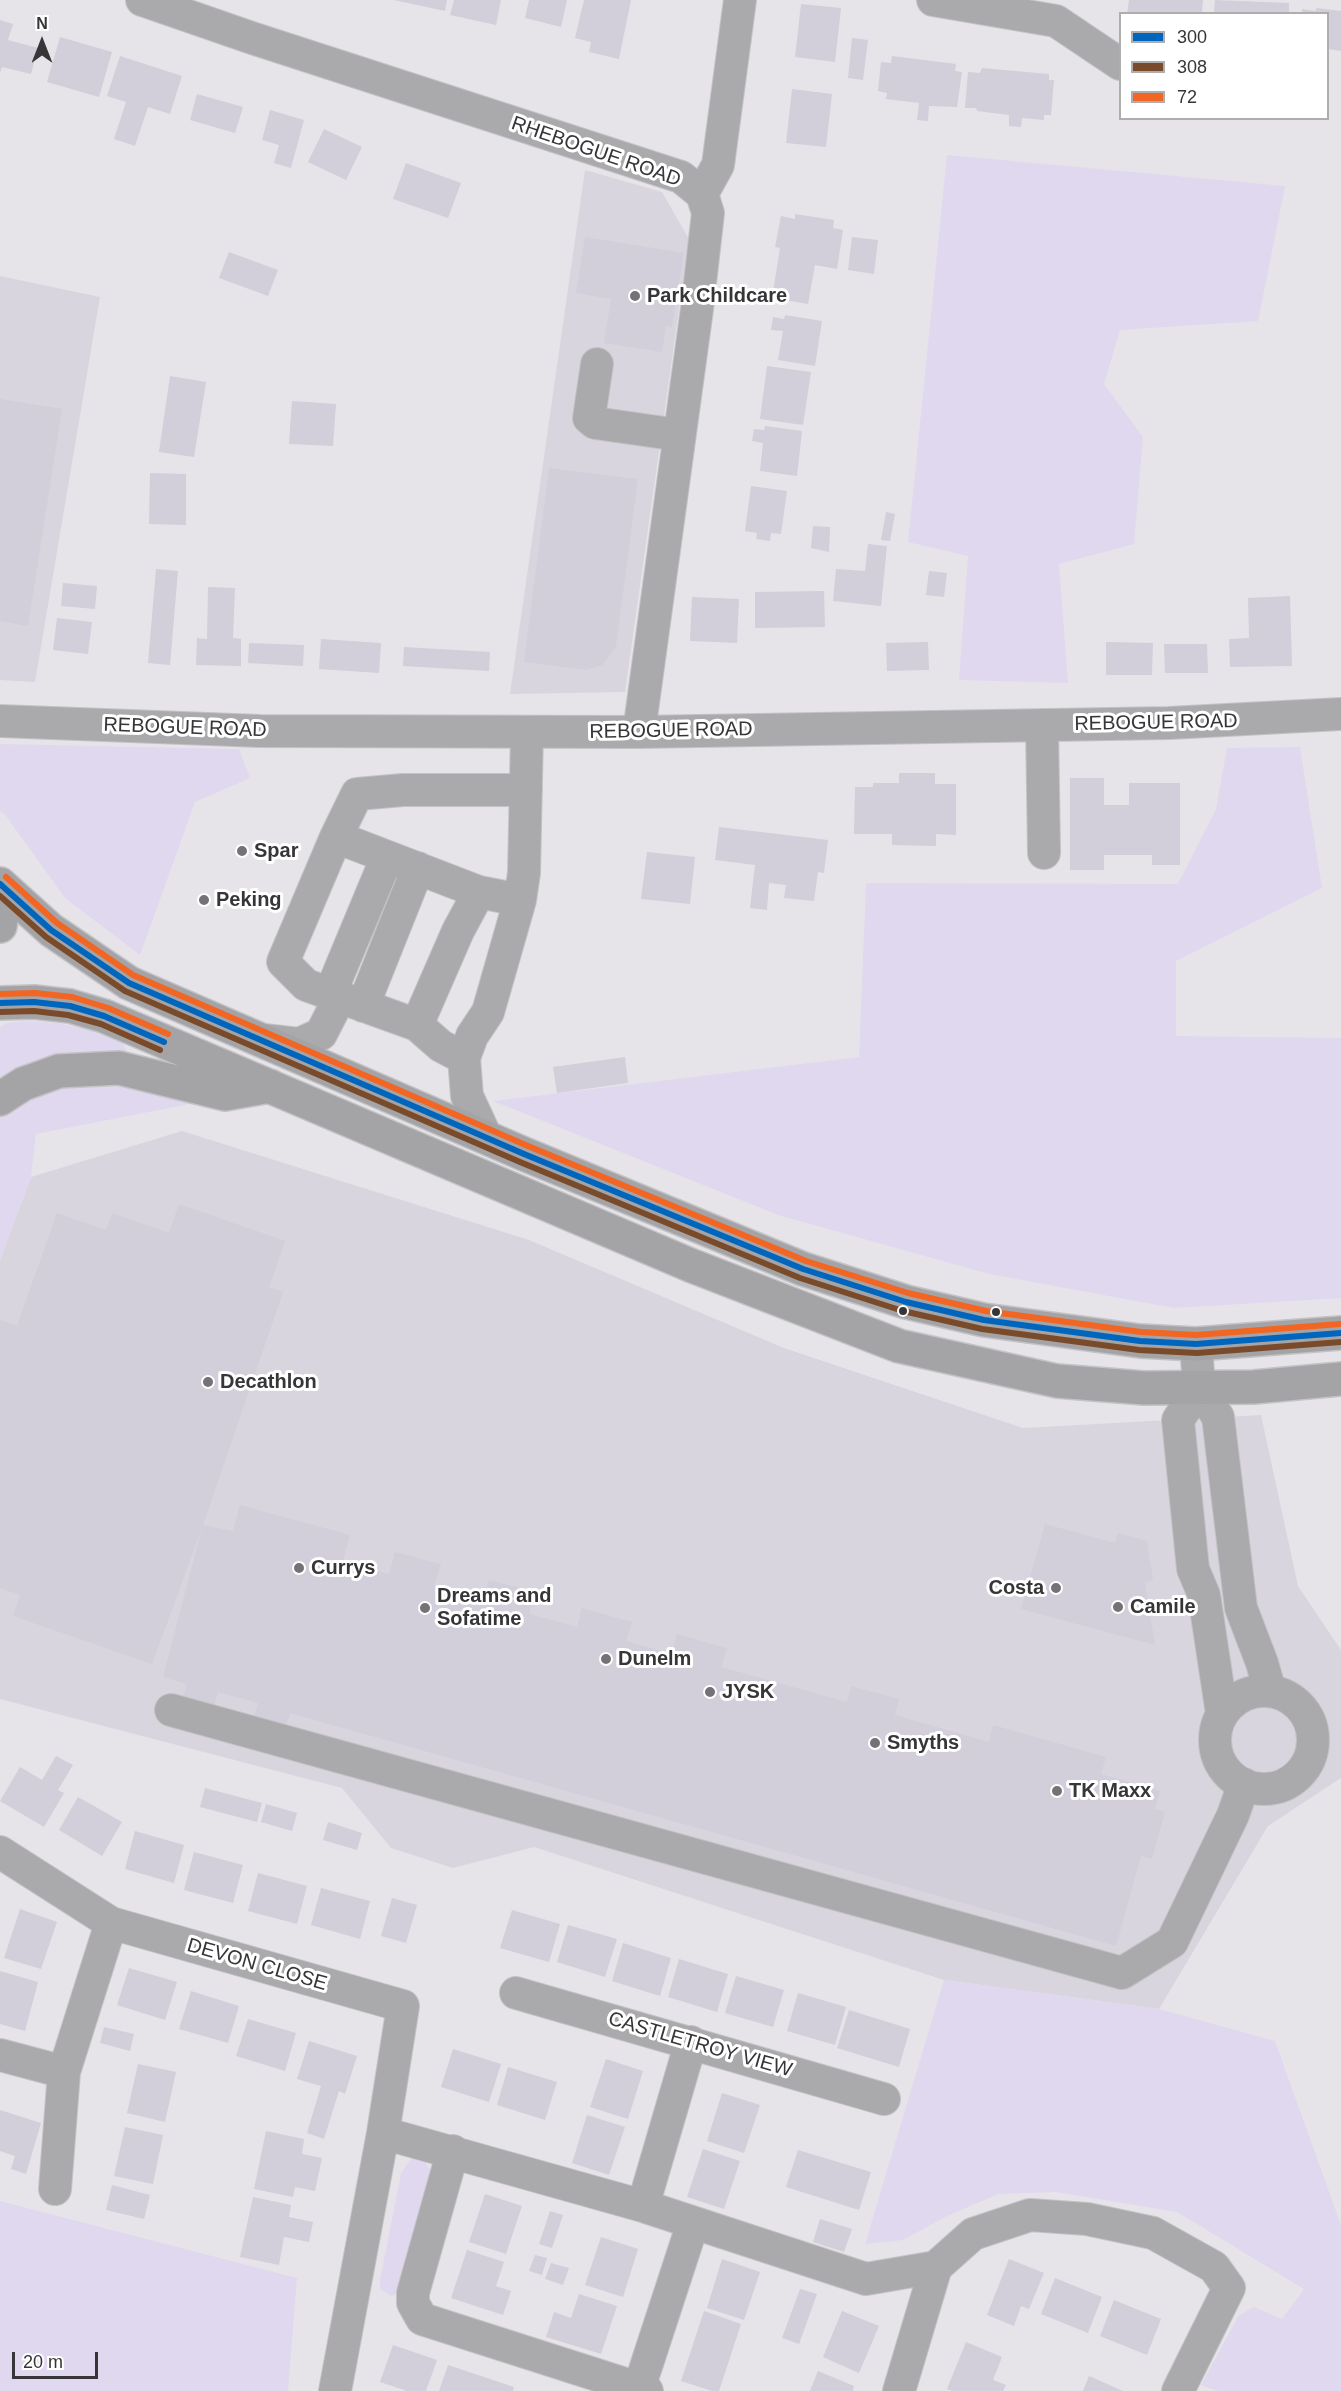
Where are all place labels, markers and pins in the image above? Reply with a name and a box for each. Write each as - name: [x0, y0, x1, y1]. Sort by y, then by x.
- place label: Park Childcare: [647, 284, 787, 308]
- marker: Park Childcare: [628, 289, 642, 303]
- place label: Spar: [254, 839, 298, 863]
- marker: Spar: [235, 844, 249, 858]
- place label: Peking: [216, 888, 282, 912]
- marker: Peking: [197, 893, 211, 907]
- unlabelled marker: [897, 1305, 909, 1317]
- unlabelled marker: [990, 1306, 1002, 1318]
- place label: Decathlon: [220, 1370, 317, 1394]
- marker: Decathlon: [201, 1375, 215, 1389]
- place label: Currys: [311, 1556, 375, 1580]
- marker: Currys: [292, 1561, 306, 1575]
- place label: Costa: [988, 1576, 1044, 1600]
- marker: Costa: [1049, 1581, 1063, 1595]
- place label: Dreams and Sofatime: [437, 1584, 551, 1631]
- place label: Camile: [1130, 1595, 1196, 1619]
- marker: Camile: [1111, 1600, 1125, 1614]
- marker: Dreams and Sofatime: [418, 1601, 432, 1615]
- place label: Dunelm: [618, 1647, 691, 1671]
- marker: Dunelm: [599, 1652, 613, 1666]
- place label: JYSK: [722, 1680, 774, 1704]
- marker: JYSK: [703, 1685, 717, 1699]
- place label: Smyths: [887, 1731, 959, 1755]
- marker: Smyths: [868, 1736, 882, 1750]
- place label: TK Maxx: [1069, 1779, 1151, 1803]
- marker: TK Maxx: [1050, 1784, 1064, 1798]

